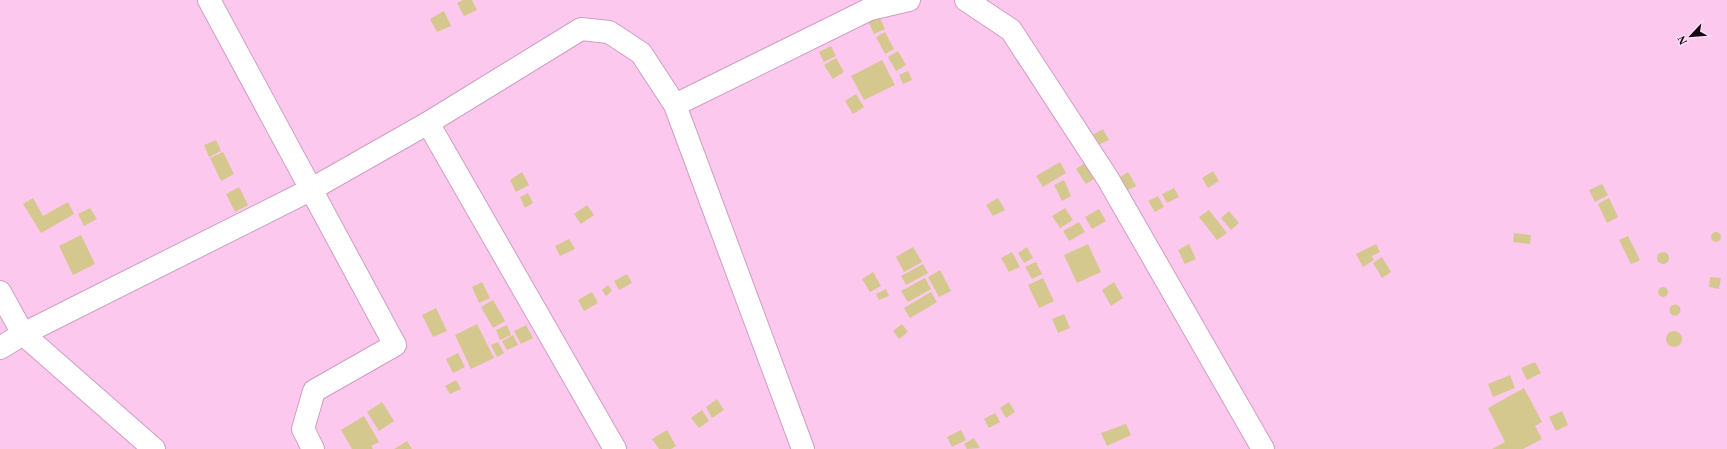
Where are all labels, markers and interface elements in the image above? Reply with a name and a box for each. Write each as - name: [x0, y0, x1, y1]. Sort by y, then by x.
- north arrow: [1671, 16, 1711, 56]
- text: N: [1675, 34, 1689, 47]

